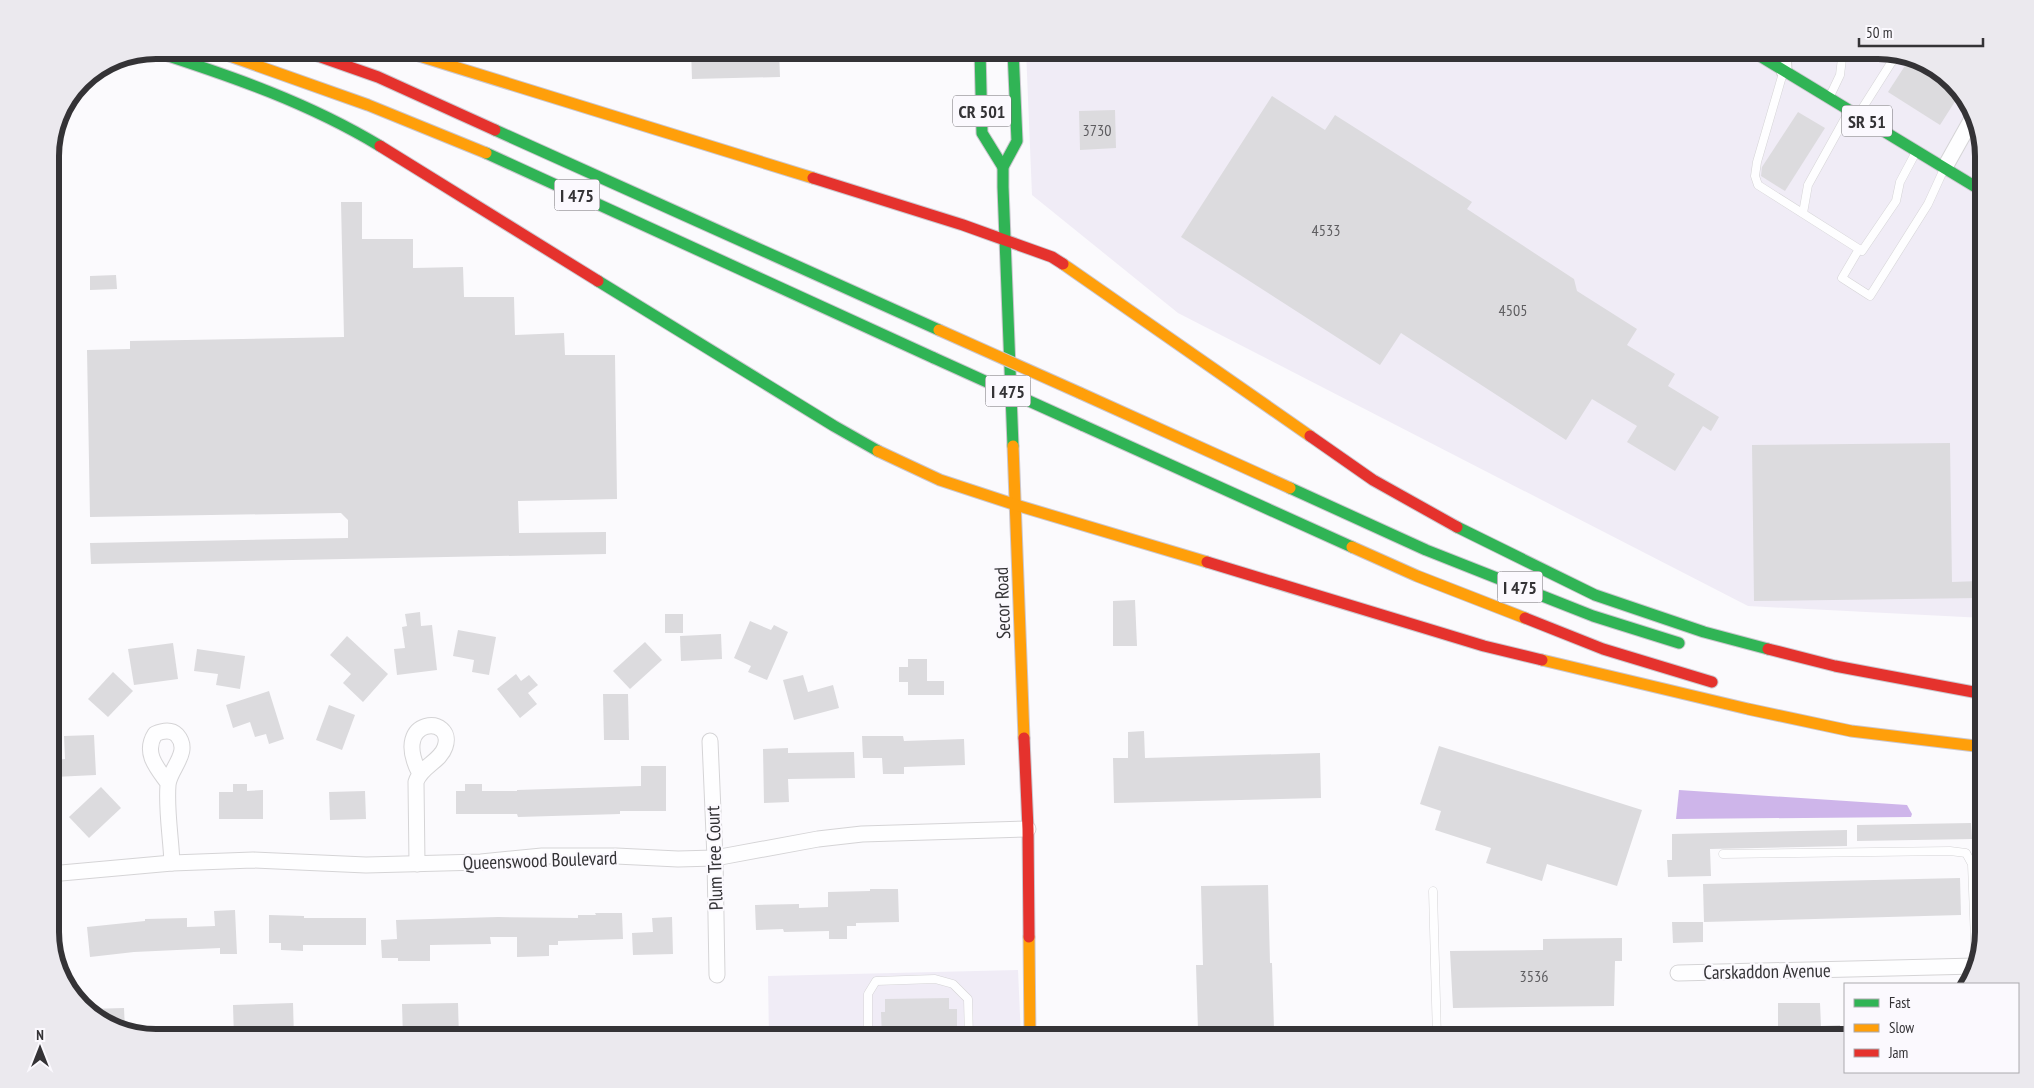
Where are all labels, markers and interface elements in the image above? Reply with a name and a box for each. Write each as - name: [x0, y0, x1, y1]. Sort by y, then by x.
- scale bar: [1859, 15, 1983, 47]
- text: 50 m: [1866, 23, 1892, 42]
- road number: CR 501: [953, 95, 1011, 126]
- road number: SR 51: [1842, 105, 1892, 136]
- house number: 3730: [1083, 120, 1111, 140]
- road number: I 475: [554, 180, 600, 210]
- house number: 4533: [1312, 220, 1340, 240]
- house number: 4505: [1499, 300, 1527, 320]
- road number: I 475: [986, 376, 1030, 406]
- street label: Secor Road: [989, 567, 1015, 639]
- road number: I 475: [1498, 572, 1542, 602]
- street label: Plum Tree Court: [700, 805, 728, 911]
- street label: Queenswood Boulevard: [462, 845, 618, 875]
- street label: Carskaddon Avenue: [1703, 958, 1831, 984]
- house number: 3536: [1520, 966, 1548, 986]
- legend: [1844, 983, 2019, 1073]
- text: Fast: [1889, 993, 1910, 1012]
- text: Slow: [1889, 1018, 1914, 1037]
- north arrow: [15, 1023, 65, 1073]
- text: N: [36, 1026, 44, 1044]
- text: Jam: [1888, 1043, 1908, 1062]

